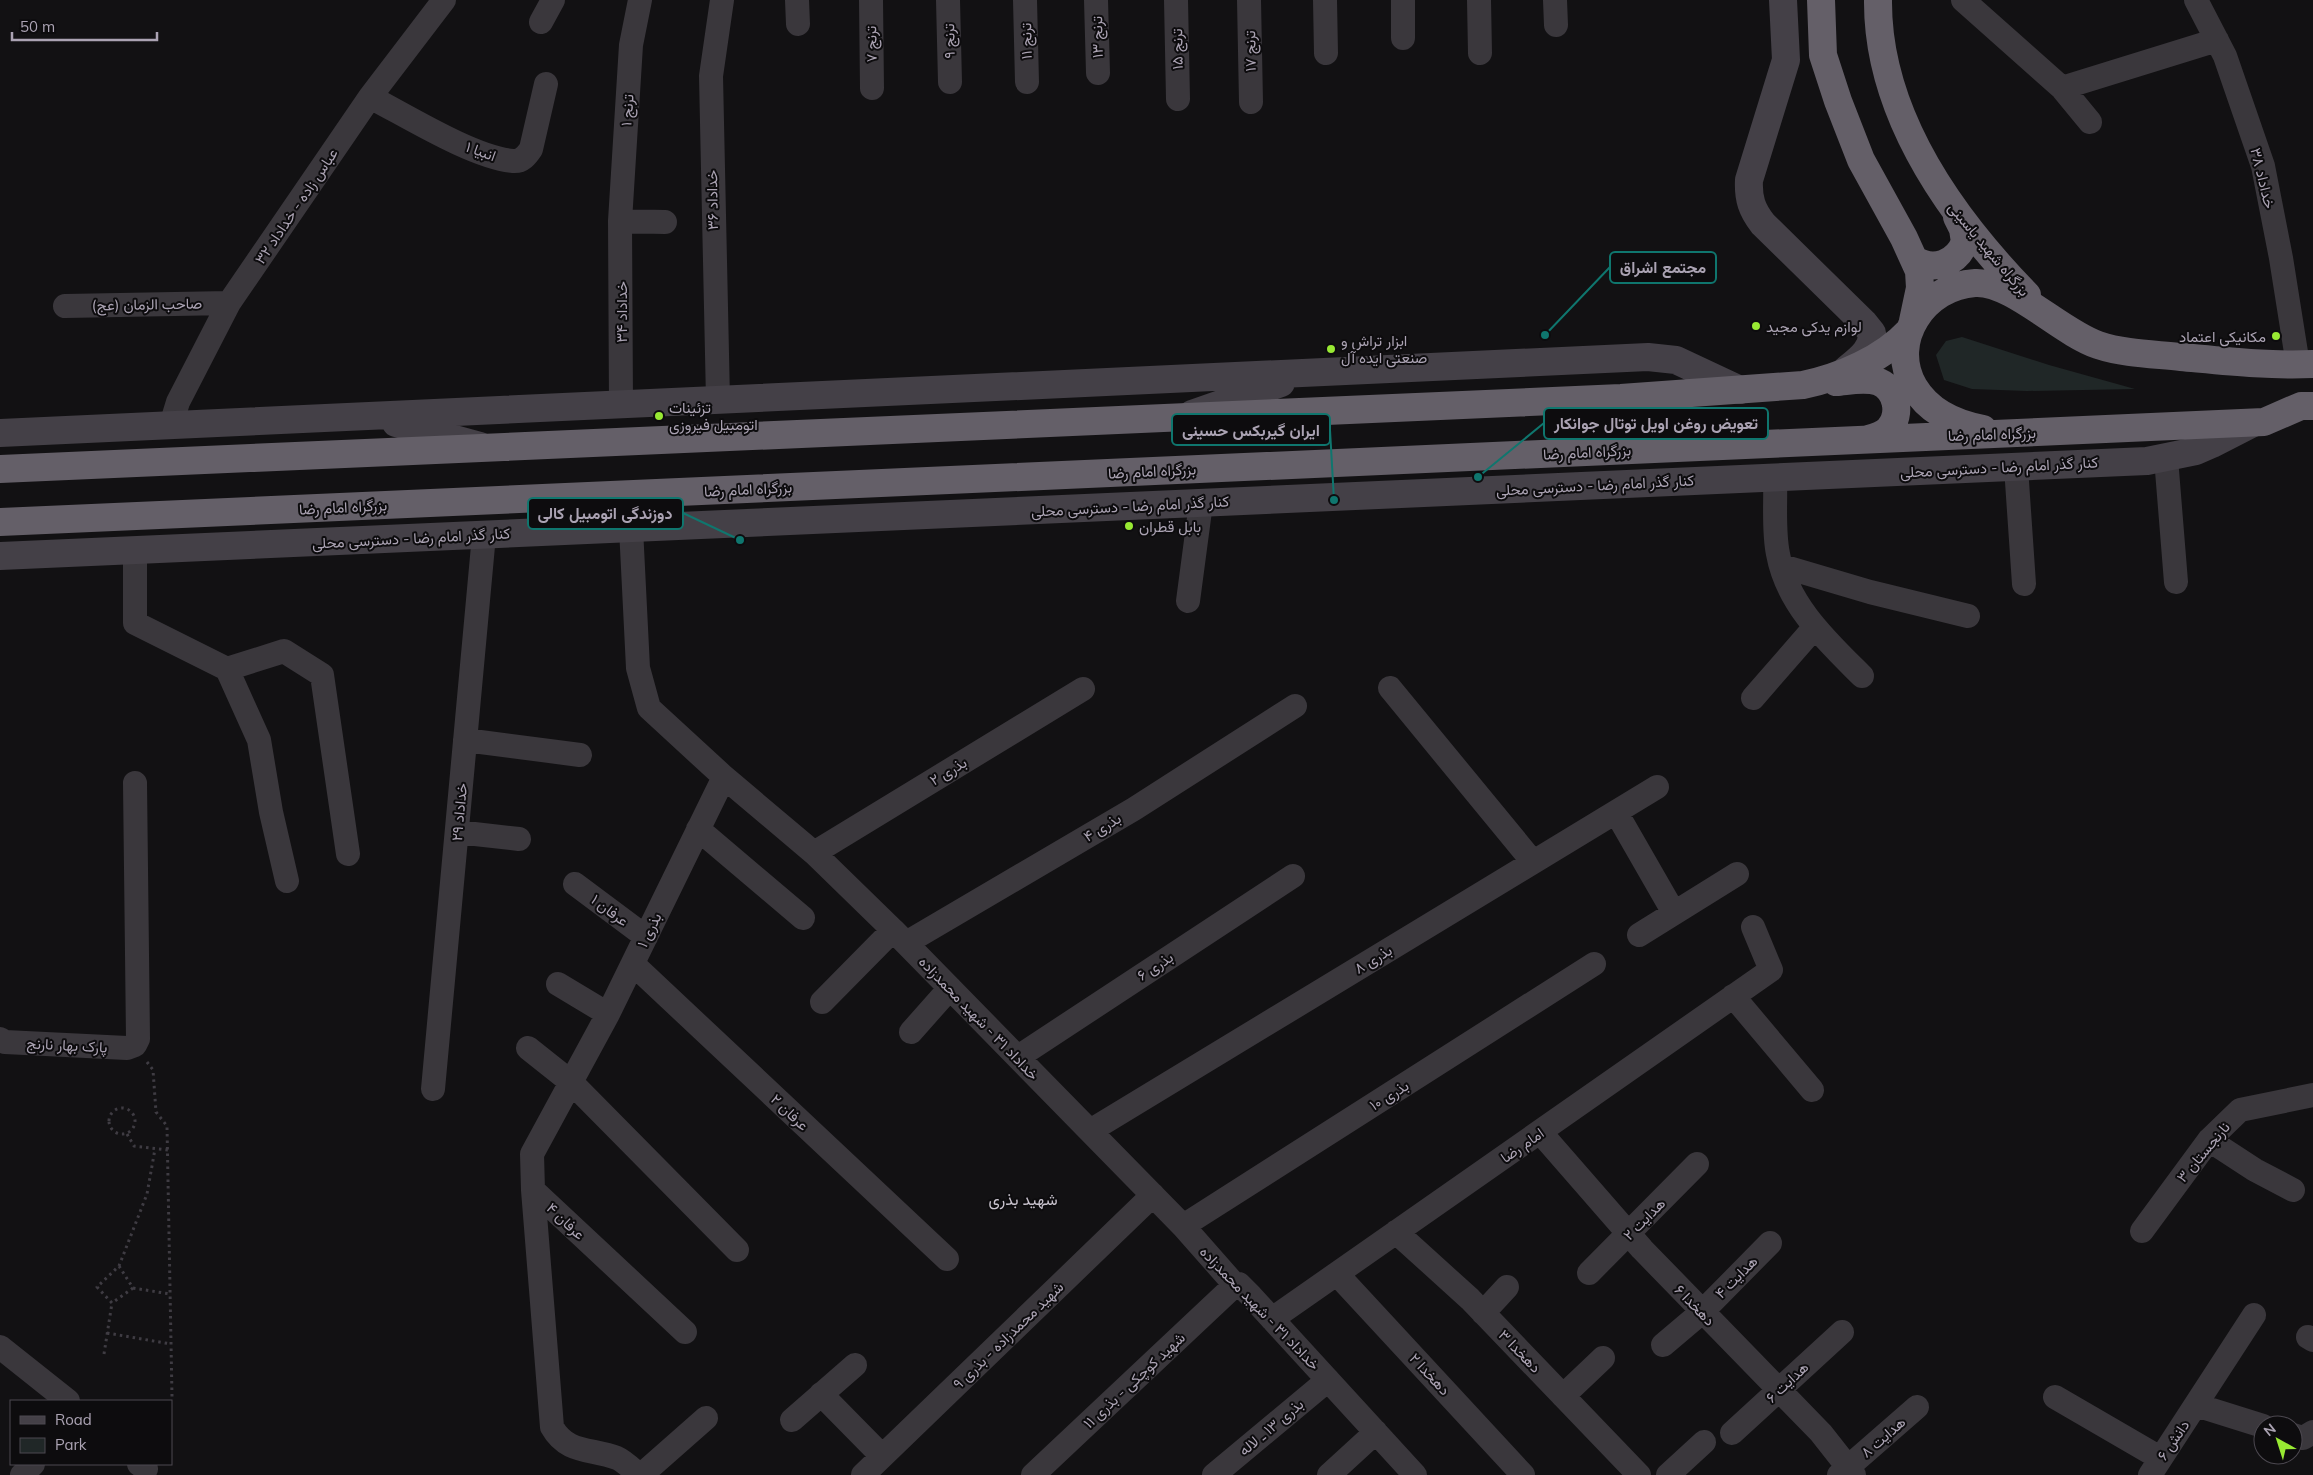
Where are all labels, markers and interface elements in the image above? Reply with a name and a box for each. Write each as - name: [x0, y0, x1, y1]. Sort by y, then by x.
- scale bar: [12, 10, 158, 42]
- street label: ترنج ۱۳: [1087, 15, 1109, 58]
- text: 50 m: [20, 17, 55, 36]
- street label: ترنج ۱۱: [1016, 22, 1038, 59]
- street label: ترنج ۹: [939, 23, 961, 59]
- street label: ترنج ۷: [861, 25, 883, 63]
- street label: ترنج ۱۵: [1167, 28, 1189, 70]
- street label: ترنج ۱۷: [1240, 30, 1262, 72]
- street label: ترنج ۱: [616, 93, 640, 127]
- street label: انبیا ۱: [463, 137, 499, 165]
- street label: عباس زاده - خداداد ۳۲: [250, 144, 343, 268]
- street label: خداداد ۳۸: [2246, 146, 2280, 210]
- street label: خداداد ۳۶: [702, 170, 722, 230]
- street label: بزرگراه شهید یاسینی: [1943, 198, 2034, 301]
- callout: مجتمع اشراق: [1610, 252, 1716, 283]
- text: مجتمع اشراق: [1620, 257, 1706, 279]
- street label: خداداد ۳۴: [612, 281, 631, 343]
- street label: صاحب الزمان (عج): [92, 294, 202, 316]
- place label: لوازم یدکی مجید: [1766, 317, 1862, 337]
- marker: لوازم یدکی مجید: [1750, 320, 1762, 332]
- place label: مکانیکی اعتماد: [2179, 327, 2266, 347]
- marker: مکانیکی اعتماد: [2270, 330, 2282, 342]
- place label: ابزار تراش و صنعتی ایده آل: [1341, 331, 1427, 368]
- marker: ابزار تراش و صنعتی ایده آل: [1325, 343, 1337, 355]
- place label: تزئینات اتومبیل فیروزی: [669, 398, 758, 435]
- callout: تعویض روغن اویل توتال جوانکار: [1544, 408, 1768, 439]
- marker: تزئینات اتومبیل فیروزی: [653, 410, 665, 422]
- text: تعویض روغن اویل توتال جوانکار: [1553, 413, 1758, 434]
- callout: ایران گیربکس حسینی: [1172, 414, 1330, 445]
- text: ایران گیربکس حسینی: [1182, 420, 1320, 441]
- street label: بزرگراه امام رضا: [1948, 423, 2036, 446]
- street label: بزرگراه امام رضا: [1542, 440, 1632, 465]
- street label: کنار گذر امام رضا - دسترسی محلی: [1899, 452, 2099, 483]
- street label: بزرگراه امام رضا: [1107, 459, 1197, 484]
- street label: کنار گذر امام رضا - دسترسی محلی: [1495, 470, 1695, 501]
- street label: بزرگراه امام رضا: [703, 477, 793, 502]
- street label: کنار گذر امام رضا - دسترسی محلی: [1030, 491, 1230, 522]
- street label: بزرگراه امام رضا: [298, 495, 388, 520]
- callout: دوزندگی اتومبیل کالی: [528, 498, 683, 529]
- text: دوزندگی اتومبیل کالی: [538, 503, 672, 524]
- place label: بابل قطران: [1139, 517, 1201, 536]
- marker: بابل قطران: [1123, 520, 1135, 532]
- street label: کنار گذر امام رضا - دسترسی محلی: [311, 523, 511, 554]
- street label: بذری ۲: [926, 753, 971, 790]
- street label: خداداد ۲۹: [447, 782, 471, 842]
- street label: بذری ۴: [1080, 808, 1125, 846]
- street label: عرفان ۱: [588, 890, 633, 930]
- street label: بذری ۱: [632, 909, 666, 951]
- street label: بذری ۸: [1351, 940, 1396, 979]
- street label: بذری ۶: [1133, 947, 1177, 986]
- street label: خداداد ۳۱ - شهید محمدزاده: [915, 952, 1043, 1084]
- street label: پارک بهار نارنج: [26, 1033, 108, 1059]
- street label: بذری ۱۰: [1366, 1076, 1413, 1115]
- street label: عرفان ۲: [767, 1090, 813, 1135]
- street label: نارنجستان ۳: [2172, 1118, 2234, 1186]
- street label: امام رضا: [1497, 1123, 1548, 1168]
- district label: شهید بذری: [988, 1189, 1058, 1210]
- street label: هدایت ۲: [1619, 1194, 1669, 1244]
- street label: عرفان ۴: [543, 1198, 589, 1244]
- street label: خداداد ۳۱ - شهید محمدزاده: [1196, 1242, 1324, 1374]
- street label: هدایت ۴: [1711, 1252, 1761, 1302]
- street label: شهید محمدزاده - بذری ۹: [949, 1277, 1068, 1394]
- street label: دهخدا ۶: [1671, 1280, 1719, 1330]
- street label: دهخدا ۳: [1495, 1325, 1545, 1377]
- street label: شهید کوچکی - بذری ۱۱: [1079, 1328, 1190, 1433]
- street label: دهخدا ۲: [1406, 1349, 1454, 1399]
- street label: هدایت ۶: [1762, 1357, 1812, 1407]
- street label: بذری ۱۳ ـ لاله: [1235, 1394, 1308, 1460]
- legend: [10, 1400, 172, 1465]
- text: Road: [55, 1410, 92, 1429]
- street label: هدایت ۸: [1857, 1412, 1909, 1462]
- north arrow: [2253, 1415, 2303, 1465]
- street label: دانش ۶: [2153, 1416, 2194, 1464]
- text: N: [2260, 1420, 2280, 1440]
- text: Park: [55, 1435, 87, 1454]

